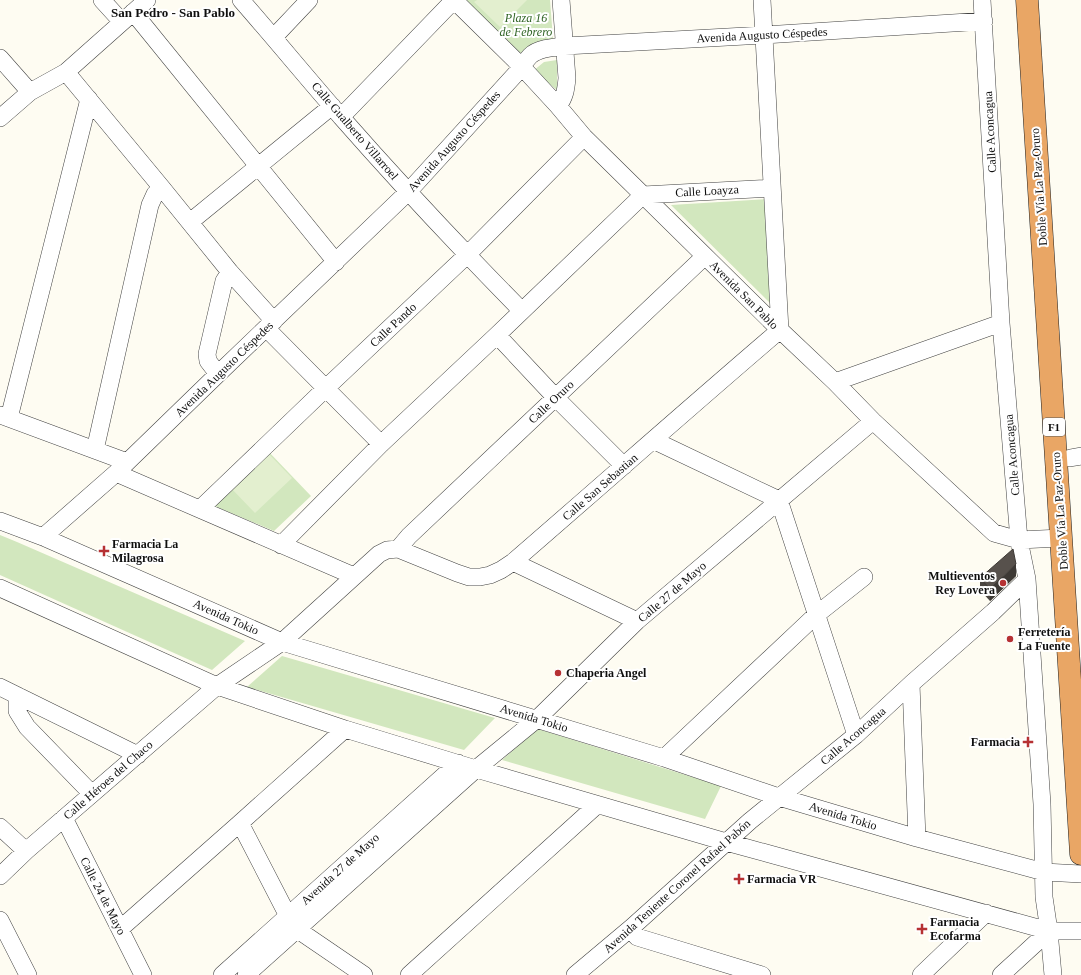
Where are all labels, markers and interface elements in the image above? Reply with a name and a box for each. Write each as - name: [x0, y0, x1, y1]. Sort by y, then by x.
- district label: San Pedro - San Pablo: [111, 5, 235, 20]
- park label: Plaza 16 de Febrero: [500, 11, 552, 39]
- street label: Avenida Augusto Céspedes: [696, 25, 828, 45]
- street label: Calle Gualberto Villarroel: [309, 79, 402, 183]
- street label: Avenida Augusto Céspedes: [405, 87, 503, 194]
- street label: Calle Aconcagua: [981, 90, 999, 173]
- street label: Doble Vía La Paz-Oruro: [1028, 128, 1050, 246]
- street label: Calle Loayza: [675, 182, 740, 200]
- street label: Avenida San Pablo: [707, 258, 781, 332]
- street label: Calle Pando: [367, 300, 419, 350]
- street label: Avenida Augusto Céspedes: [172, 318, 276, 420]
- street label: Calle Oruro: [525, 377, 577, 427]
- street label: Calle Aconcagua: [1001, 413, 1023, 496]
- road number: F1: [1043, 418, 1065, 436]
- street label: Calle San Sebastian: [559, 450, 641, 524]
- street label: Doble Vía La Paz-Oruro: [1049, 452, 1071, 570]
- place label: Farmacia La Milagrosa: [112, 537, 178, 565]
- marker: Farmacia La Milagrosa: [99, 546, 109, 556]
- street label: Calle 27 de Mayo: [635, 559, 709, 625]
- place label: Multieventos Rey Lovera: [928, 569, 995, 597]
- marker: Multieventos Rey Lovera: [998, 578, 1008, 588]
- street label: Avenida Tokio: [191, 596, 261, 638]
- place label: Ferretería La Fuente: [1018, 625, 1071, 653]
- marker: Ferretería La Fuente: [1005, 634, 1015, 644]
- place label: Chaperia Angel: [566, 666, 647, 680]
- marker: Chaperia Angel: [553, 668, 563, 678]
- street label: Avenida Tokio: [498, 701, 570, 735]
- street label: Calle Aconcagua: [818, 703, 889, 768]
- place label: Farmacia: [971, 735, 1020, 749]
- street label: Calle Héroes del Chaco: [61, 737, 155, 823]
- marker: Farmacia: [1023, 737, 1033, 747]
- street label: Avenida Tokio: [807, 799, 879, 833]
- street label: Avenida Teniente Coronel Rafael Pabón: [601, 816, 753, 956]
- street label: Avenida 27 de Mayo: [298, 830, 382, 908]
- street label: Calle 24 de Mayo: [77, 855, 129, 937]
- place label: Farmacia VR: [747, 872, 817, 886]
- marker: Farmacia VR: [734, 874, 744, 884]
- place label: Farmacia Ecofarma: [930, 915, 981, 943]
- marker: Farmacia Ecofarma: [917, 924, 927, 934]

